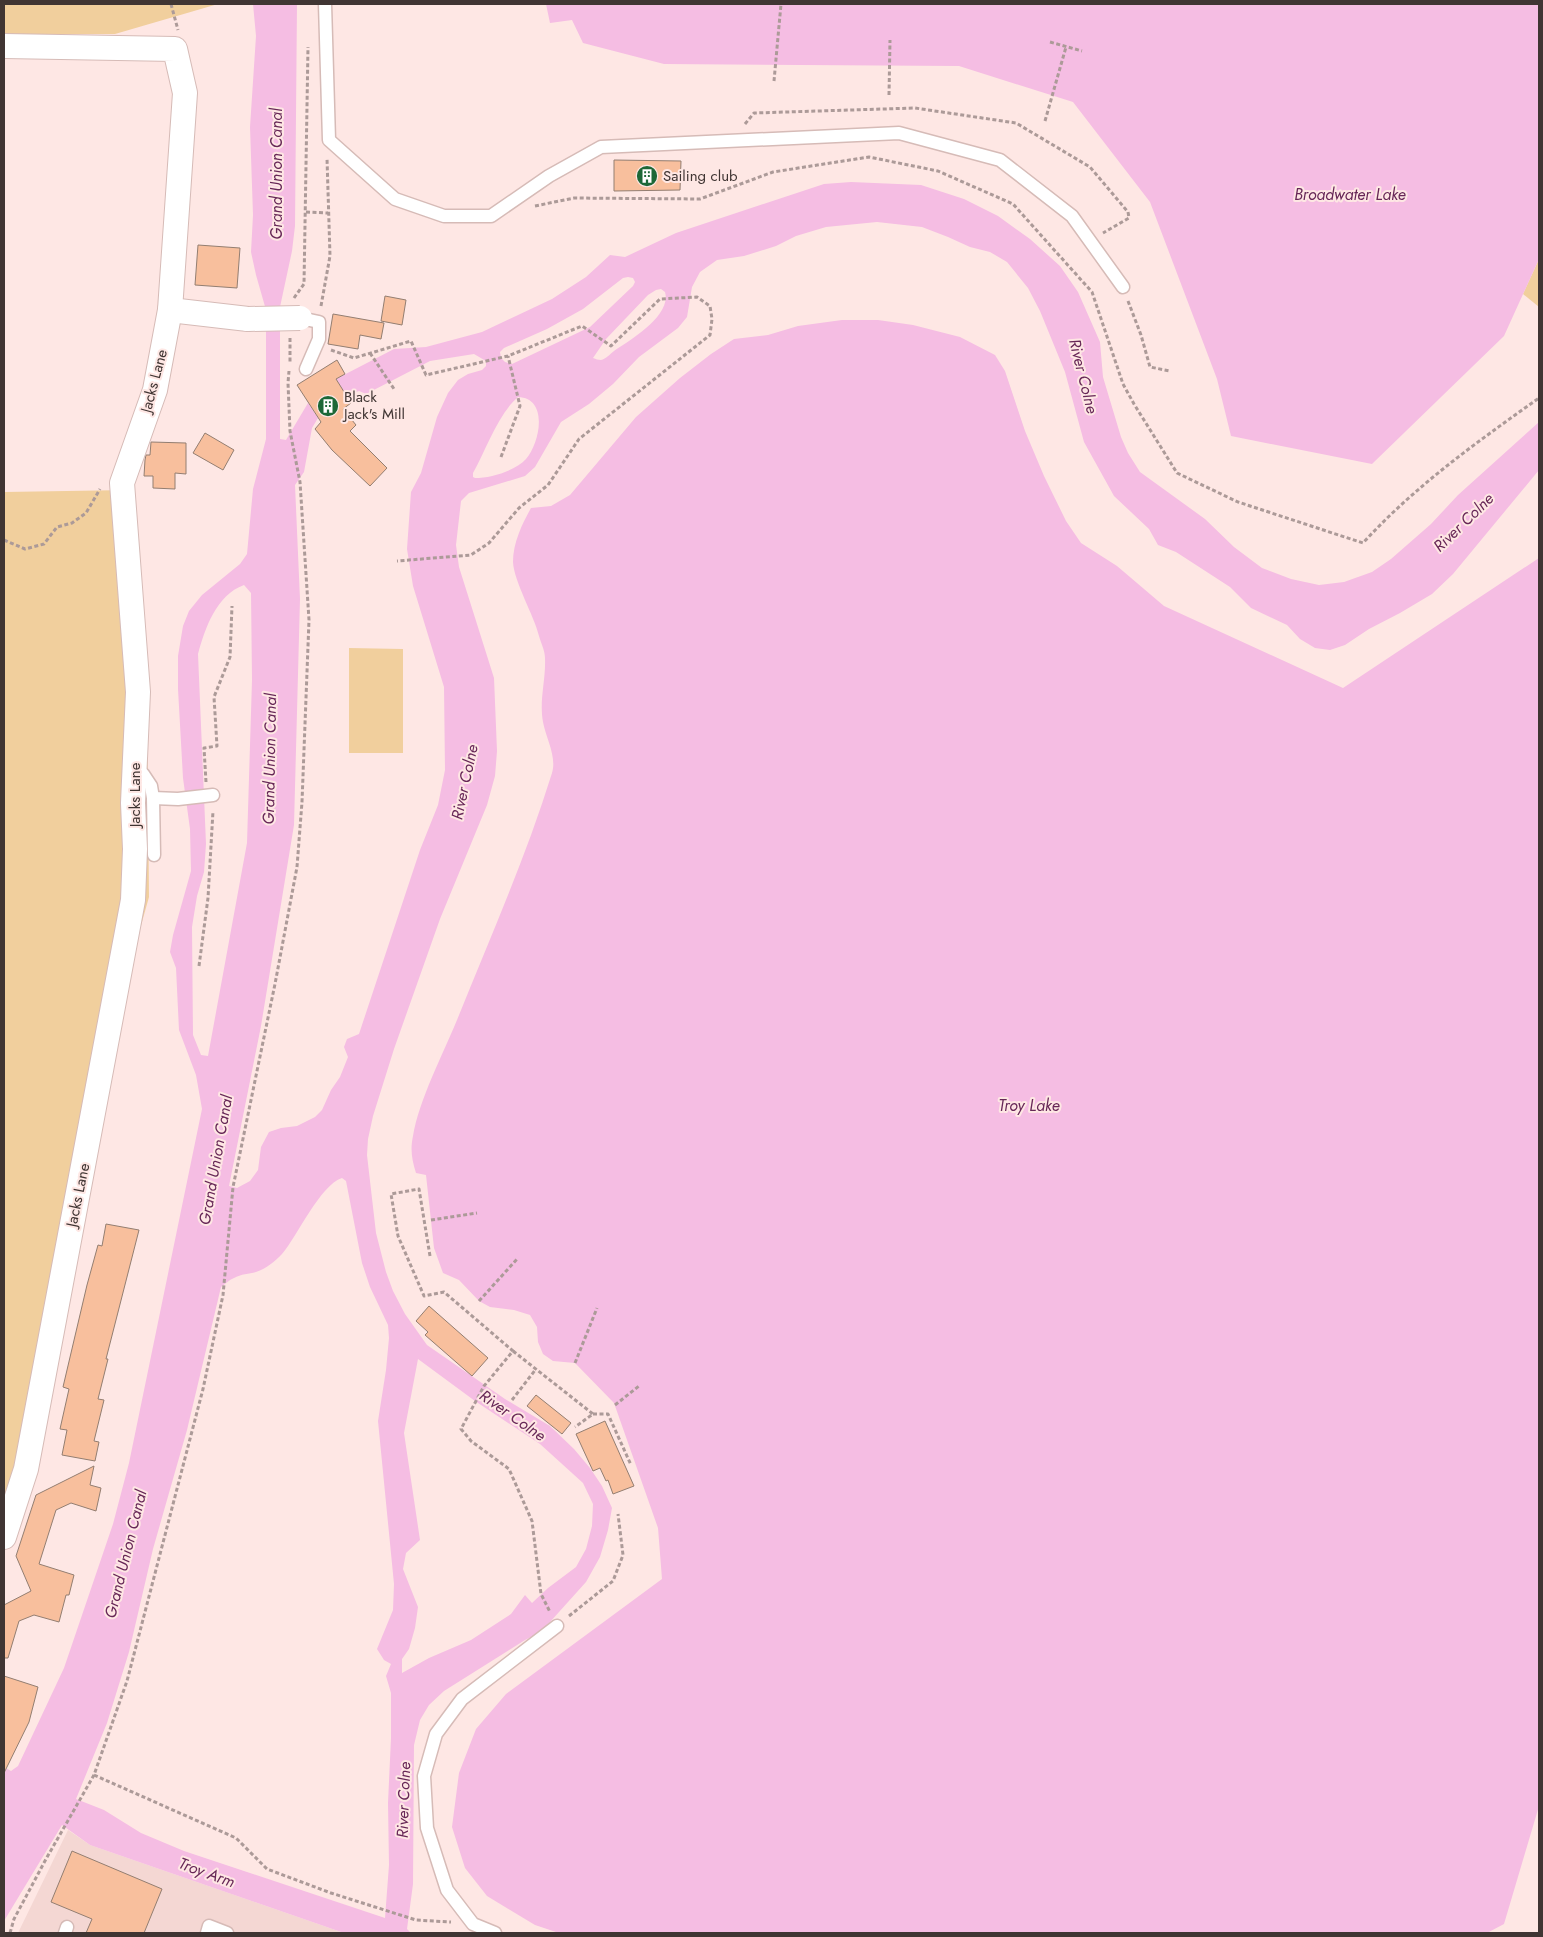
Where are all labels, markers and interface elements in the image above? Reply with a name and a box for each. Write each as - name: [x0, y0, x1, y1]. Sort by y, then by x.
- water label: Grand Union Canal: [265, 107, 288, 240]
- building icon: Sailing club: [635, 164, 659, 188]
- place label: Sailing club: [663, 165, 738, 187]
- water label: Broadwater Lake: [1294, 183, 1406, 206]
- water label: River Colne: [1063, 336, 1104, 416]
- street label: Jacks Lane: [134, 347, 173, 417]
- place label: Black Jack's Mill: [342, 386, 405, 425]
- building icon: Black Jack's Mill: [316, 394, 340, 418]
- water label: River Colne: [1428, 488, 1499, 557]
- water label: Grand Union Canal: [257, 692, 282, 825]
- water label: River Colne: [445, 742, 484, 822]
- street label: Jacks Lane: [124, 762, 146, 829]
- water label: Grand Union Canal: [193, 1092, 238, 1227]
- water label: Troy Lake: [998, 1094, 1060, 1117]
- street label: Jacks Lane: [60, 1161, 96, 1231]
- water label: River Colne: [475, 1384, 551, 1447]
- water label: Grand Union Canal: [98, 1486, 153, 1621]
- water label: River Colne: [391, 1761, 416, 1839]
- water label: Troy Arm: [175, 1852, 238, 1893]

